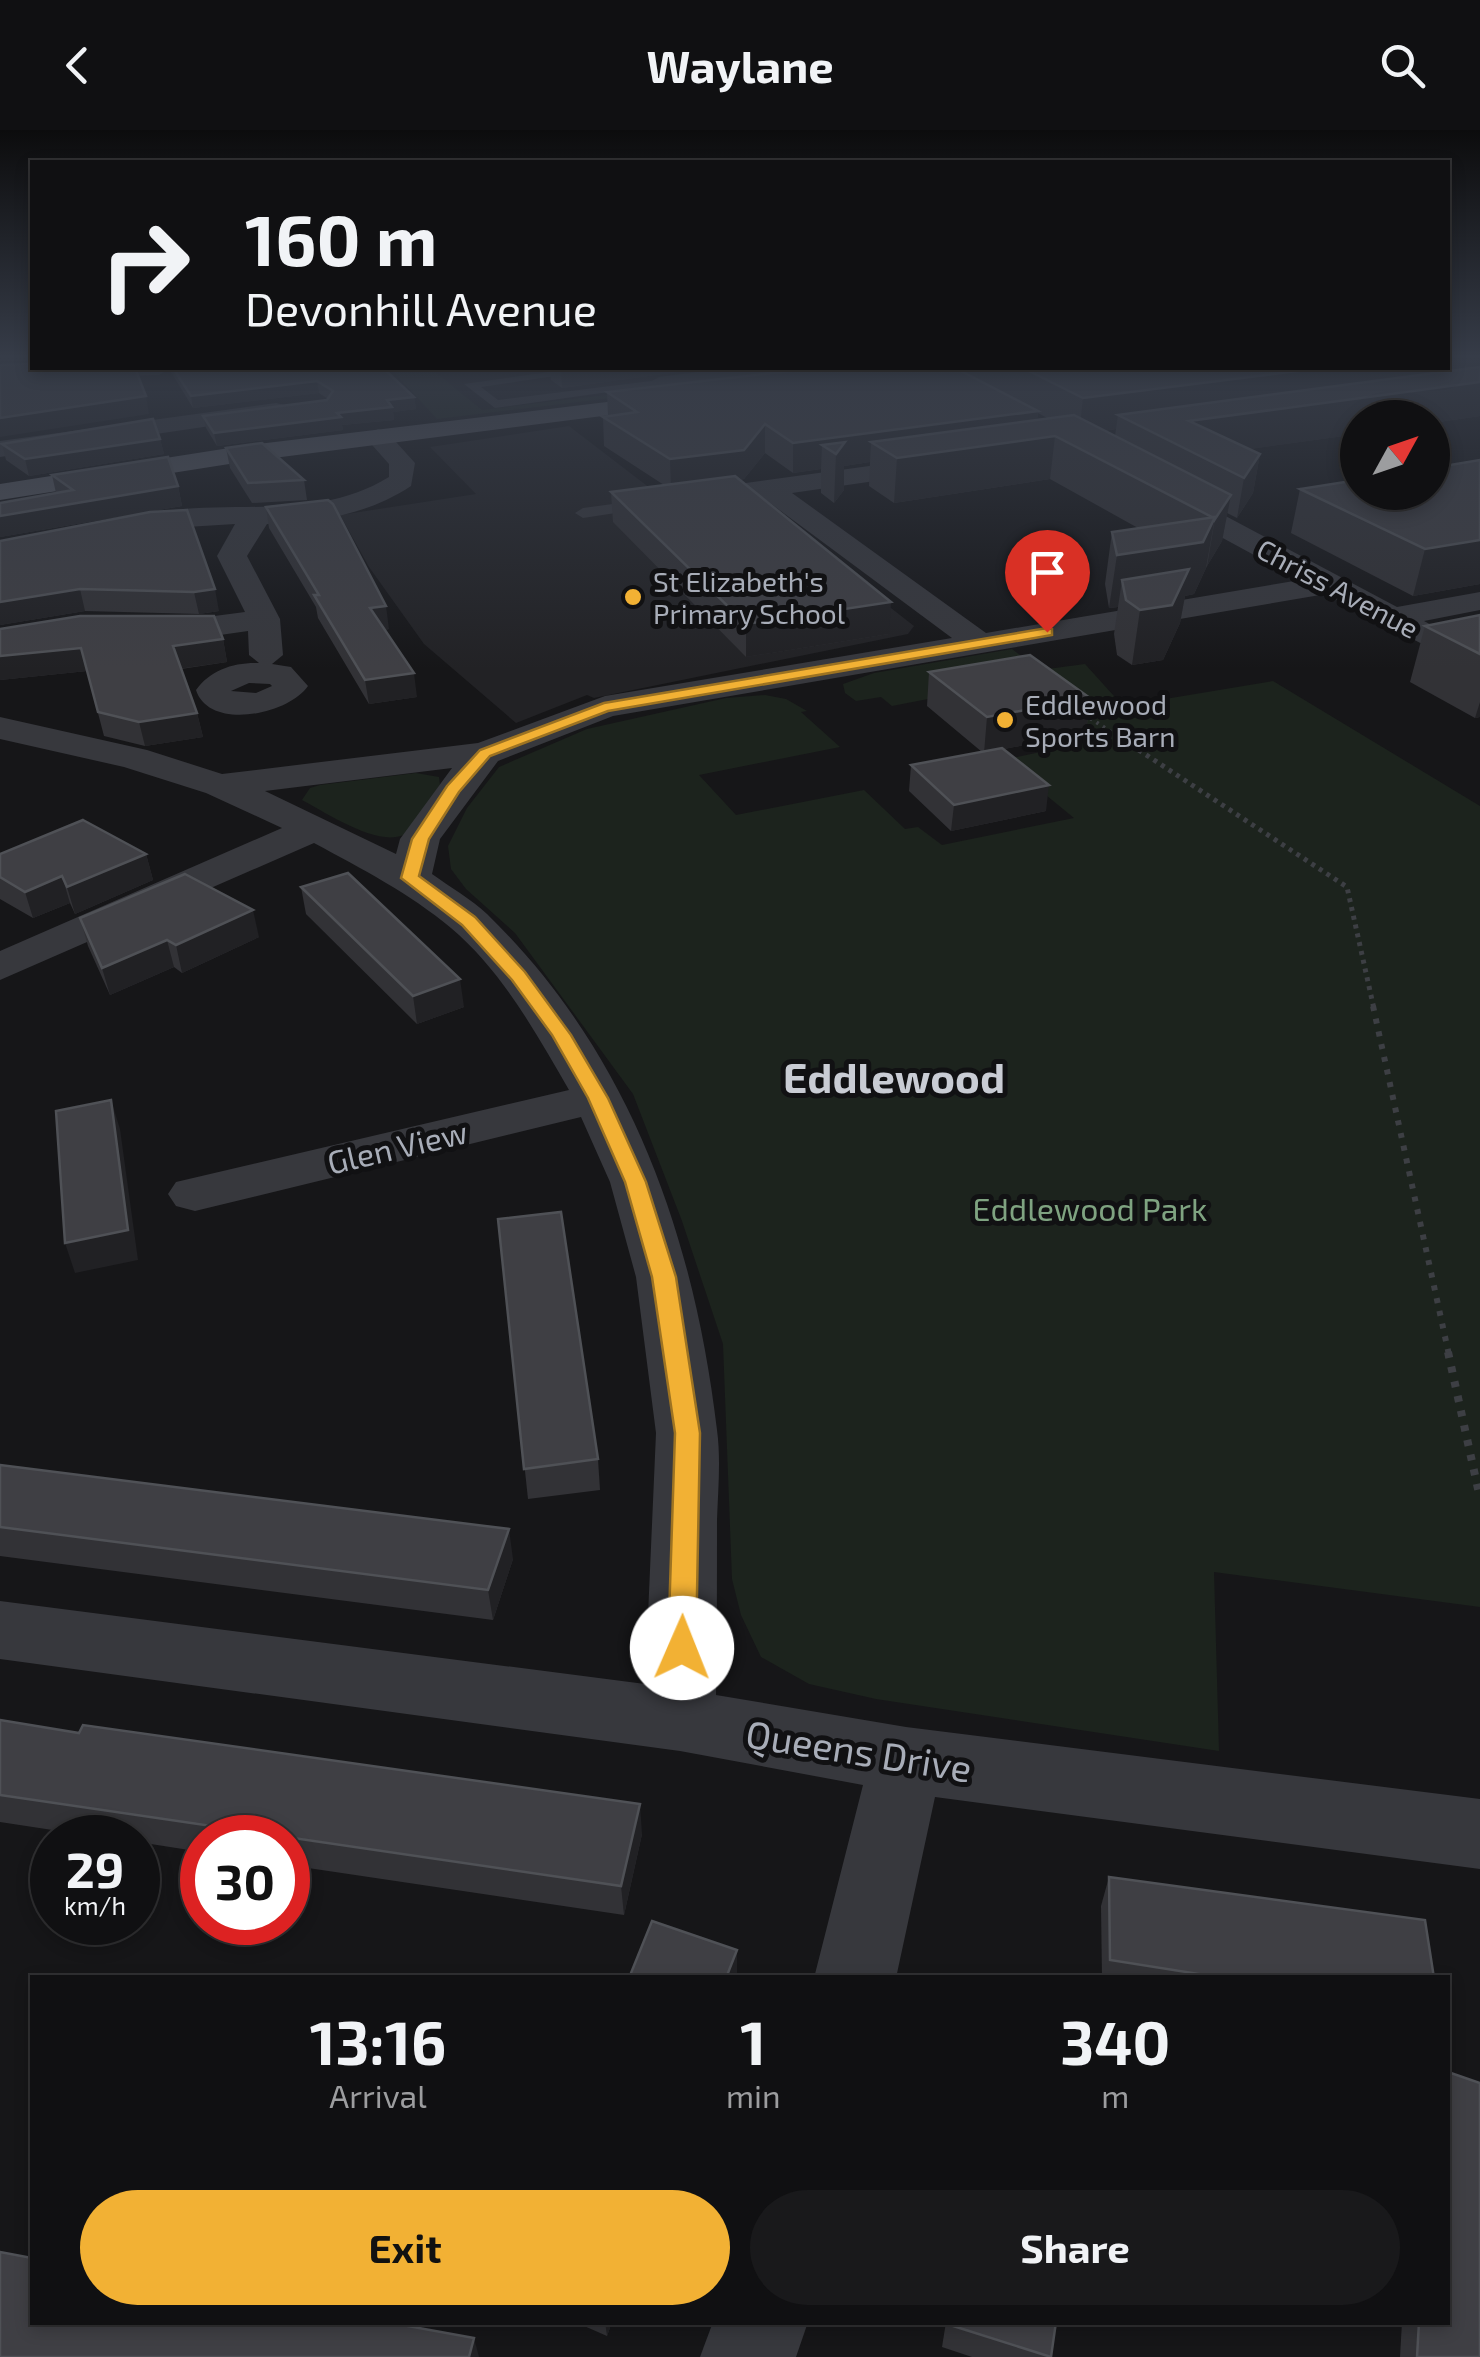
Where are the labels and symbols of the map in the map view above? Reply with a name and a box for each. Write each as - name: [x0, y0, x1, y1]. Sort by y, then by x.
- north arrow: [1340, 400, 1450, 510]
- pin: [1005, 530, 1090, 633]
- street label: Chriss Avenue: [1251, 531, 1425, 645]
- place label: St Elizabeth's Primary School: [653, 564, 846, 630]
- marker: St Elizabeth's Primary School: [622, 586, 644, 608]
- place label: Eddlewood Sports Barn: [1025, 687, 1175, 753]
- marker: Eddlewood Sports Barn: [994, 709, 1016, 731]
- district label: Eddlewood: [783, 1051, 1005, 1101]
- street label: Glen View: [323, 1111, 471, 1181]
- park label: Eddlewood Park: [973, 1189, 1207, 1227]
- position arrow: [630, 1596, 734, 1700]
- street label: Queens Drive: [743, 1709, 975, 1791]
- speed limit sign: 30: [180, 1815, 310, 1945]

